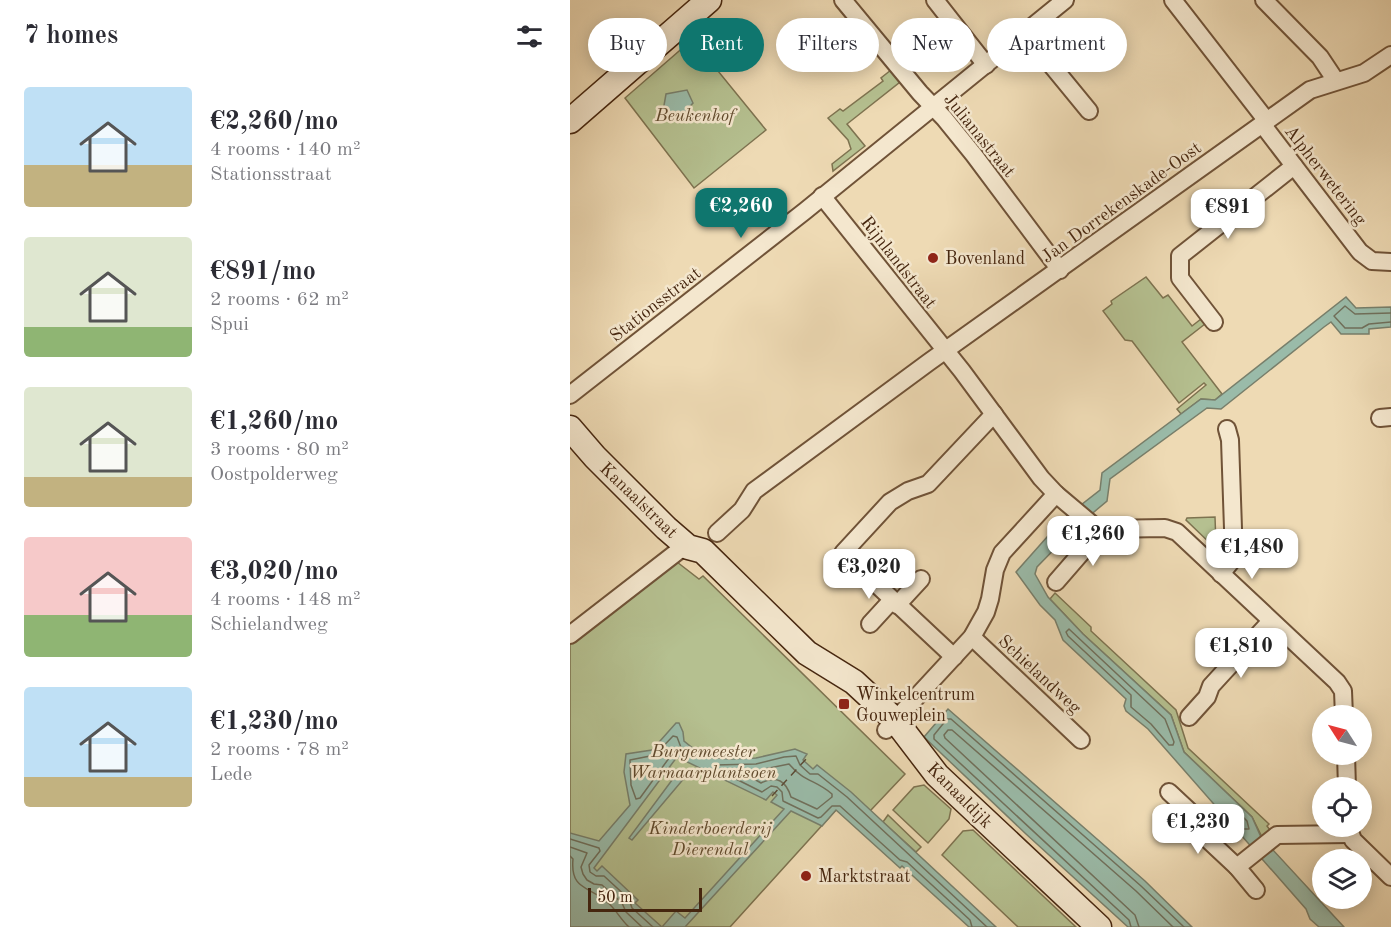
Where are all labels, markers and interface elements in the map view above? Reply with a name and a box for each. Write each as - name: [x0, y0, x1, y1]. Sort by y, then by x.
- chip: Buy: [588, 18, 667, 72]
- chip: Rent: [679, 18, 764, 72]
- chip: Filters: [776, 18, 879, 72]
- chip: New: [891, 18, 975, 72]
- chip: Apartment: [987, 18, 1127, 72]
- icon: filters: [513, 20, 546, 53]
- text: 7 homes: [24, 23, 118, 49]
- street label: Julianastraat: [940, 90, 1018, 181]
- park label: Beukenhof: [654, 107, 738, 125]
- text: €2,260/mo: [210, 109, 338, 135]
- icon: home: [72, 111, 144, 183]
- street label: Alpherwetering: [1281, 122, 1370, 229]
- street label: Jan Dorrekenskade-Oost: [1038, 139, 1205, 267]
- text: 4 rooms · 140 m²: [210, 140, 360, 160]
- text: Stationsstraat: [210, 165, 332, 185]
- pin: €2,260: [692, 188, 790, 239]
- pin: €891: [1192, 189, 1264, 240]
- text: €2,260: [709, 197, 773, 217]
- text: €891: [1205, 198, 1251, 218]
- street label: Rijnlandstraat: [857, 213, 940, 312]
- place label: Bovenland: [945, 250, 1025, 268]
- marker: Bovenland: [926, 251, 940, 265]
- text: €891/mo: [210, 259, 316, 285]
- icon: home: [72, 261, 144, 333]
- street label: Stationsstraat: [607, 264, 704, 346]
- text: 2 rooms · 62 m²: [210, 290, 349, 310]
- text: Spui: [210, 315, 249, 335]
- text: €1,260/mo: [210, 409, 338, 435]
- icon: home: [72, 411, 144, 483]
- text: 3 rooms · 80 m²: [210, 440, 349, 460]
- street label: Kanaalstraat: [596, 459, 681, 542]
- text: Oostpolderweg: [210, 465, 338, 485]
- pin: €1,260: [1044, 516, 1142, 567]
- text: €1,260: [1061, 525, 1125, 545]
- pin: €1,480: [1203, 529, 1301, 580]
- text: €1,480: [1220, 538, 1284, 558]
- pin: €3,020: [820, 549, 918, 600]
- text: €3,020: [837, 558, 901, 578]
- text: €3,020/mo: [210, 559, 338, 585]
- icon: home: [72, 561, 144, 633]
- text: 4 rooms · 148 m²: [210, 590, 360, 610]
- text: Schielandweg: [210, 615, 328, 635]
- pin: €1,810: [1192, 628, 1290, 679]
- street label: Schielandweg: [994, 632, 1084, 718]
- text: €1,810: [1209, 637, 1273, 657]
- place label: Winkelcentrum Gouweplein: [856, 686, 975, 725]
- marker: Winkelcentrum Gouweplein: [837, 697, 851, 711]
- north arrow: [1312, 705, 1372, 765]
- map controls: [1312, 705, 1372, 909]
- text: €1,230/mo: [210, 709, 338, 735]
- icon: home: [72, 711, 144, 783]
- text: 2 rooms · 78 m²: [210, 740, 349, 760]
- park label: Burgemeester Warnaarplantsoen: [630, 743, 776, 782]
- street label: Kanaaldijk: [923, 760, 995, 832]
- text: Lede: [210, 765, 252, 785]
- button: locate: [1312, 777, 1372, 837]
- pin: €1,230: [1149, 804, 1247, 855]
- text: €1,230: [1166, 813, 1230, 833]
- park label: Kinderboerderij Dierendal: [647, 820, 773, 859]
- button: layers: [1312, 849, 1372, 909]
- place label: Marktstraat: [818, 868, 911, 886]
- marker: Marktstraat: [799, 869, 813, 883]
- scale bar: [588, 885, 702, 912]
- text: 50 m: [597, 890, 633, 906]

